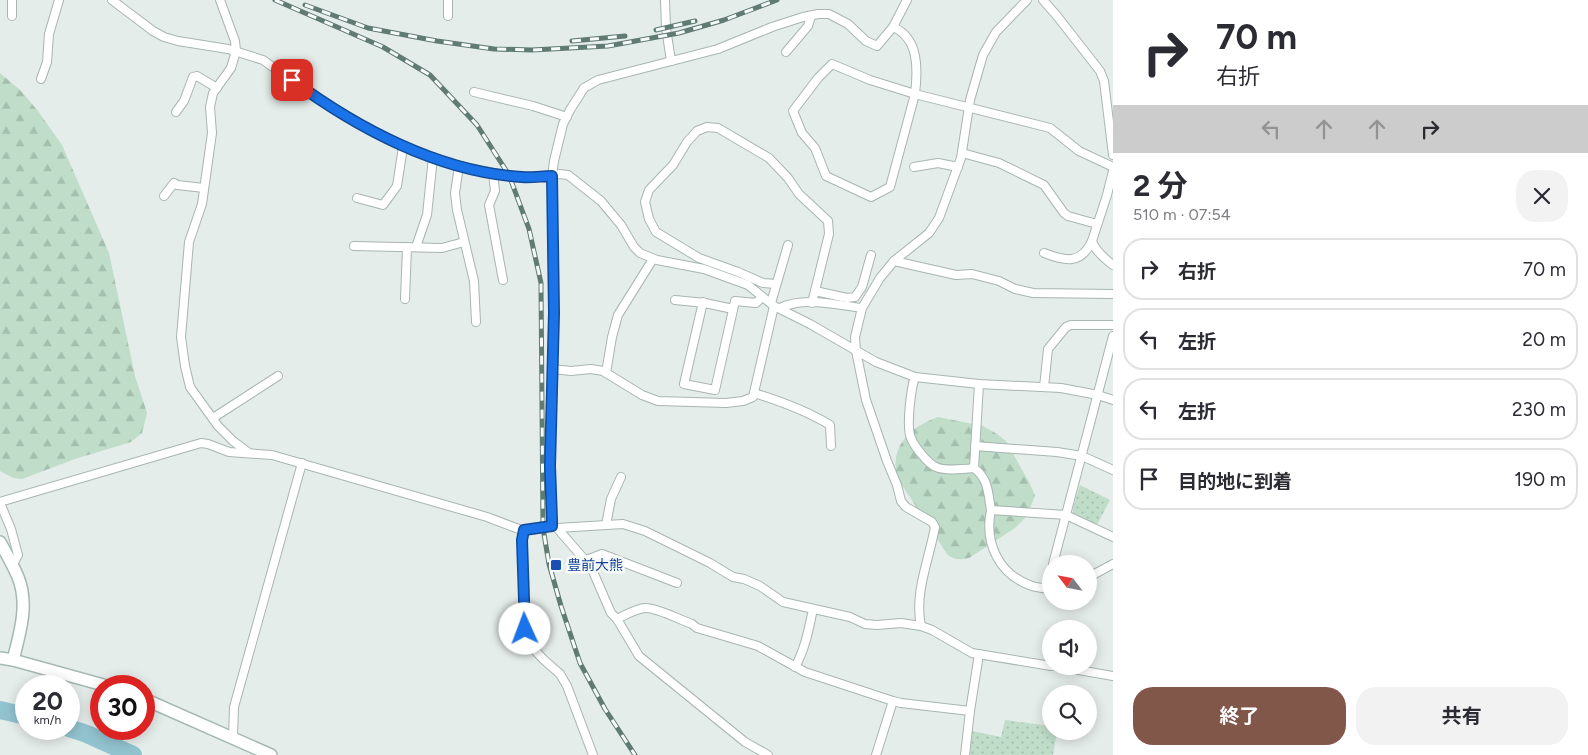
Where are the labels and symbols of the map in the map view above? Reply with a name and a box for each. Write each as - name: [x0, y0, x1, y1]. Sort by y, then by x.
- pin: [271, 59, 313, 101]
- north arrow: [1042, 555, 1098, 610]
- place label: 豊前大熊: [567, 557, 623, 574]
- marker: 豊前大熊: [549, 558, 563, 572]
- position arrow: [498, 602, 550, 654]
- speed limit sign: 30: [90, 675, 155, 740]

